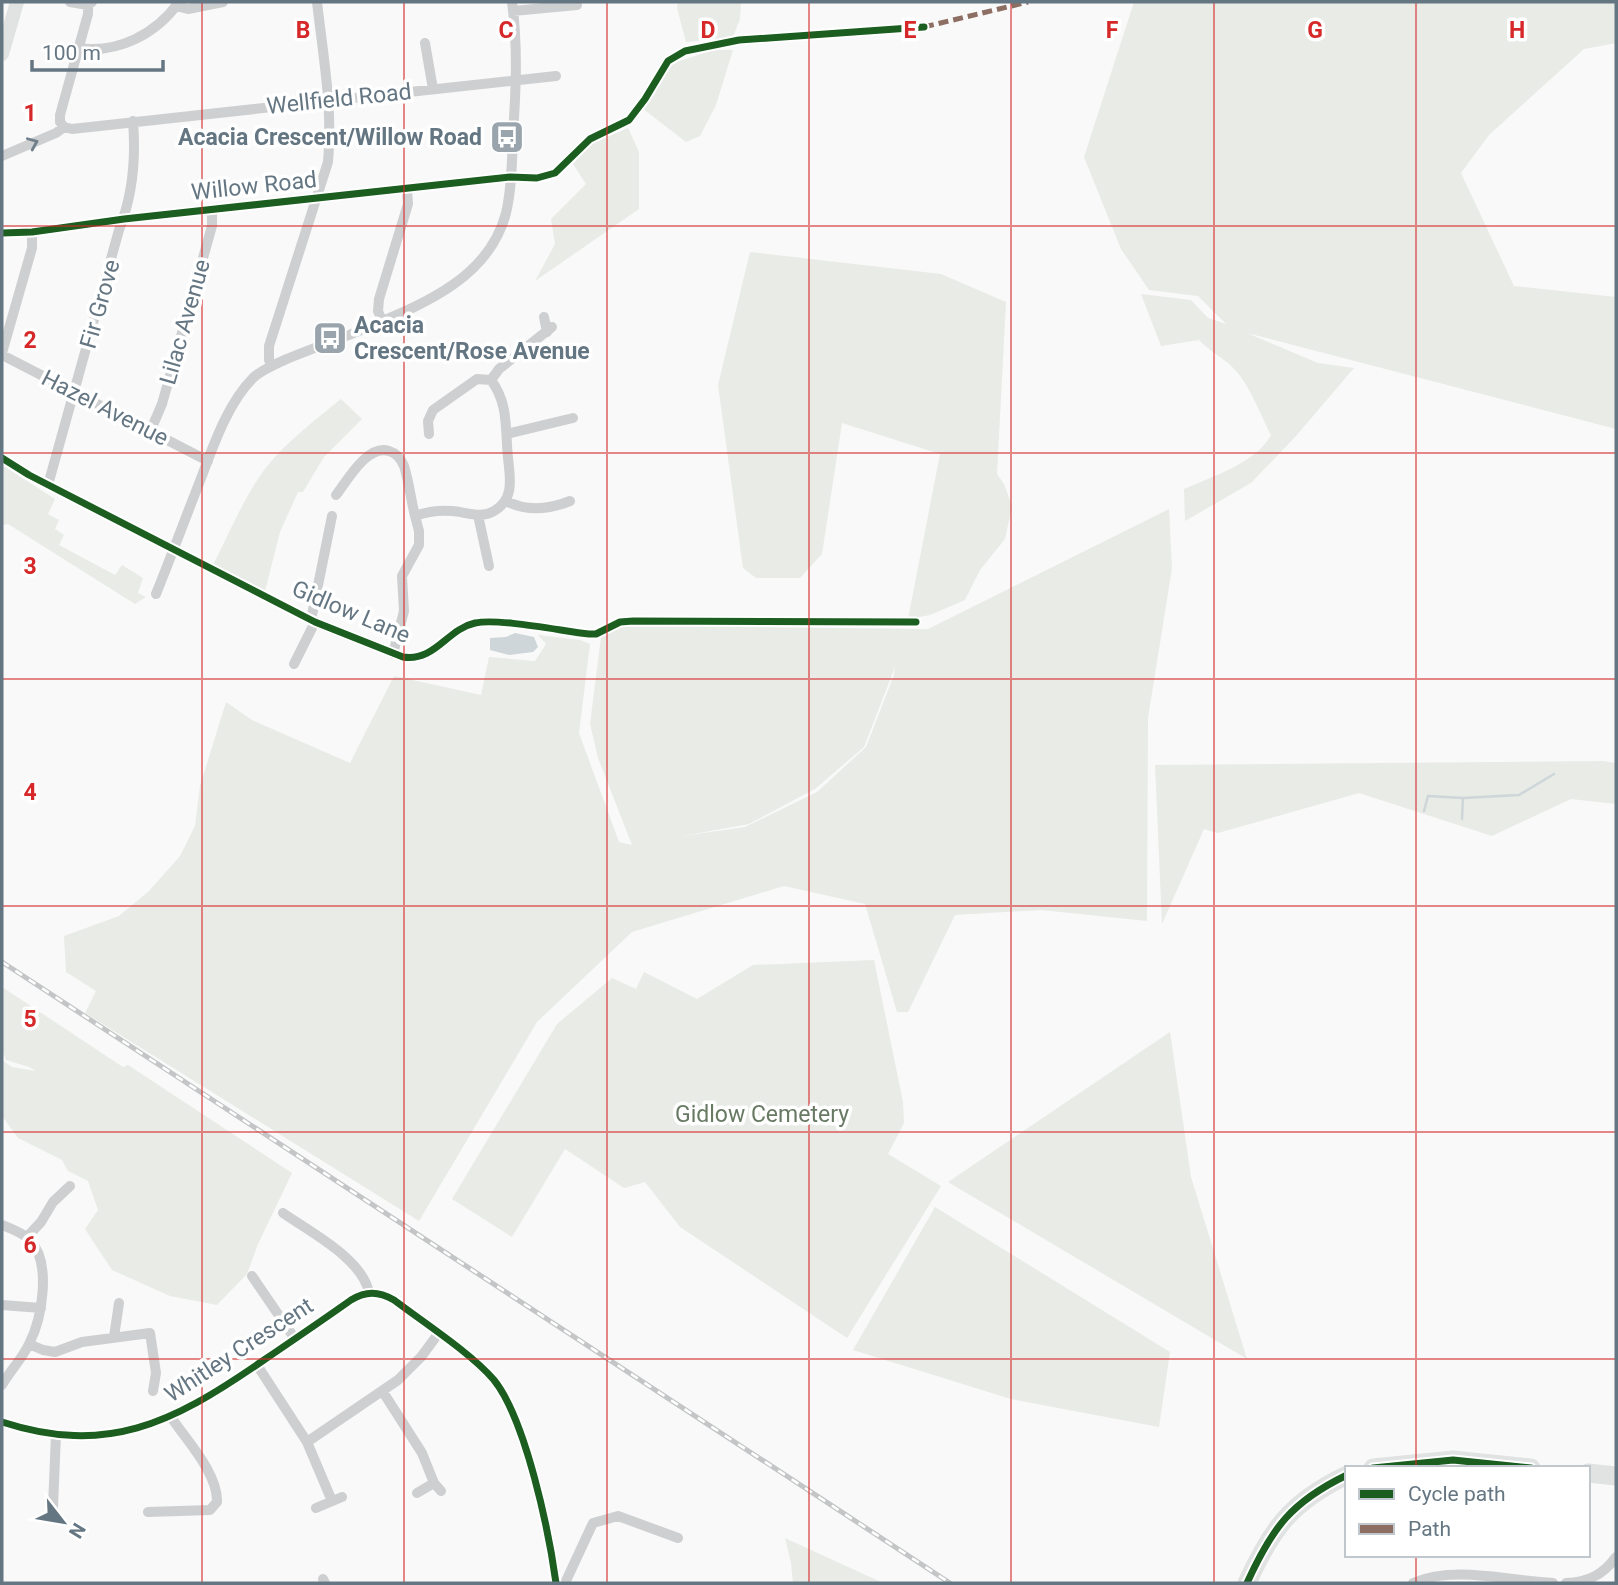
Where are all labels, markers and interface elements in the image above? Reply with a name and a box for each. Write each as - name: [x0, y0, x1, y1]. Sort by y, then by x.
- text: B: [296, 17, 310, 44]
- text: C: [498, 17, 514, 44]
- text: D: [701, 17, 715, 44]
- text: E: [904, 17, 917, 44]
- text: F: [1106, 17, 1119, 44]
- text: G: [1307, 17, 1323, 44]
- text: H: [1509, 17, 1525, 44]
- scale bar: [32, 28, 163, 72]
- text: 100 m: [42, 41, 101, 65]
- street label: Wellfield Road: [265, 78, 413, 120]
- text: 1: [23, 100, 37, 127]
- bus stop icon: Acacia Crescent/Willow Road: [488, 118, 526, 156]
- place label: Acacia Crescent/Willow Road: [178, 124, 482, 151]
- one-way arrow: [27, 137, 39, 151]
- street label: Willow Road: [190, 166, 318, 206]
- street label: Fir Grove: [74, 256, 126, 352]
- street label: Lilac Avenue: [154, 256, 216, 388]
- place label: Acacia Crescent/Rose Avenue: [354, 312, 590, 365]
- bus stop icon: Acacia Crescent/Rose Avenue: [311, 319, 349, 357]
- text: 2: [23, 327, 37, 354]
- street label: Hazel Avenue: [37, 364, 173, 452]
- text: 3: [23, 553, 37, 580]
- street label: Gidlow Lane: [288, 575, 414, 649]
- text: 4: [23, 779, 37, 806]
- text: 5: [23, 1006, 37, 1033]
- park label: Gidlow Cemetery: [675, 1101, 849, 1128]
- text: 6: [23, 1232, 37, 1259]
- street label: Whitley Crescent: [160, 1292, 318, 1408]
- legend: [1345, 1466, 1590, 1557]
- text: Cycle path: [1408, 1482, 1506, 1506]
- north arrow: [28, 1487, 98, 1557]
- text: Path: [1408, 1517, 1451, 1541]
- text: N: [64, 1519, 90, 1542]

